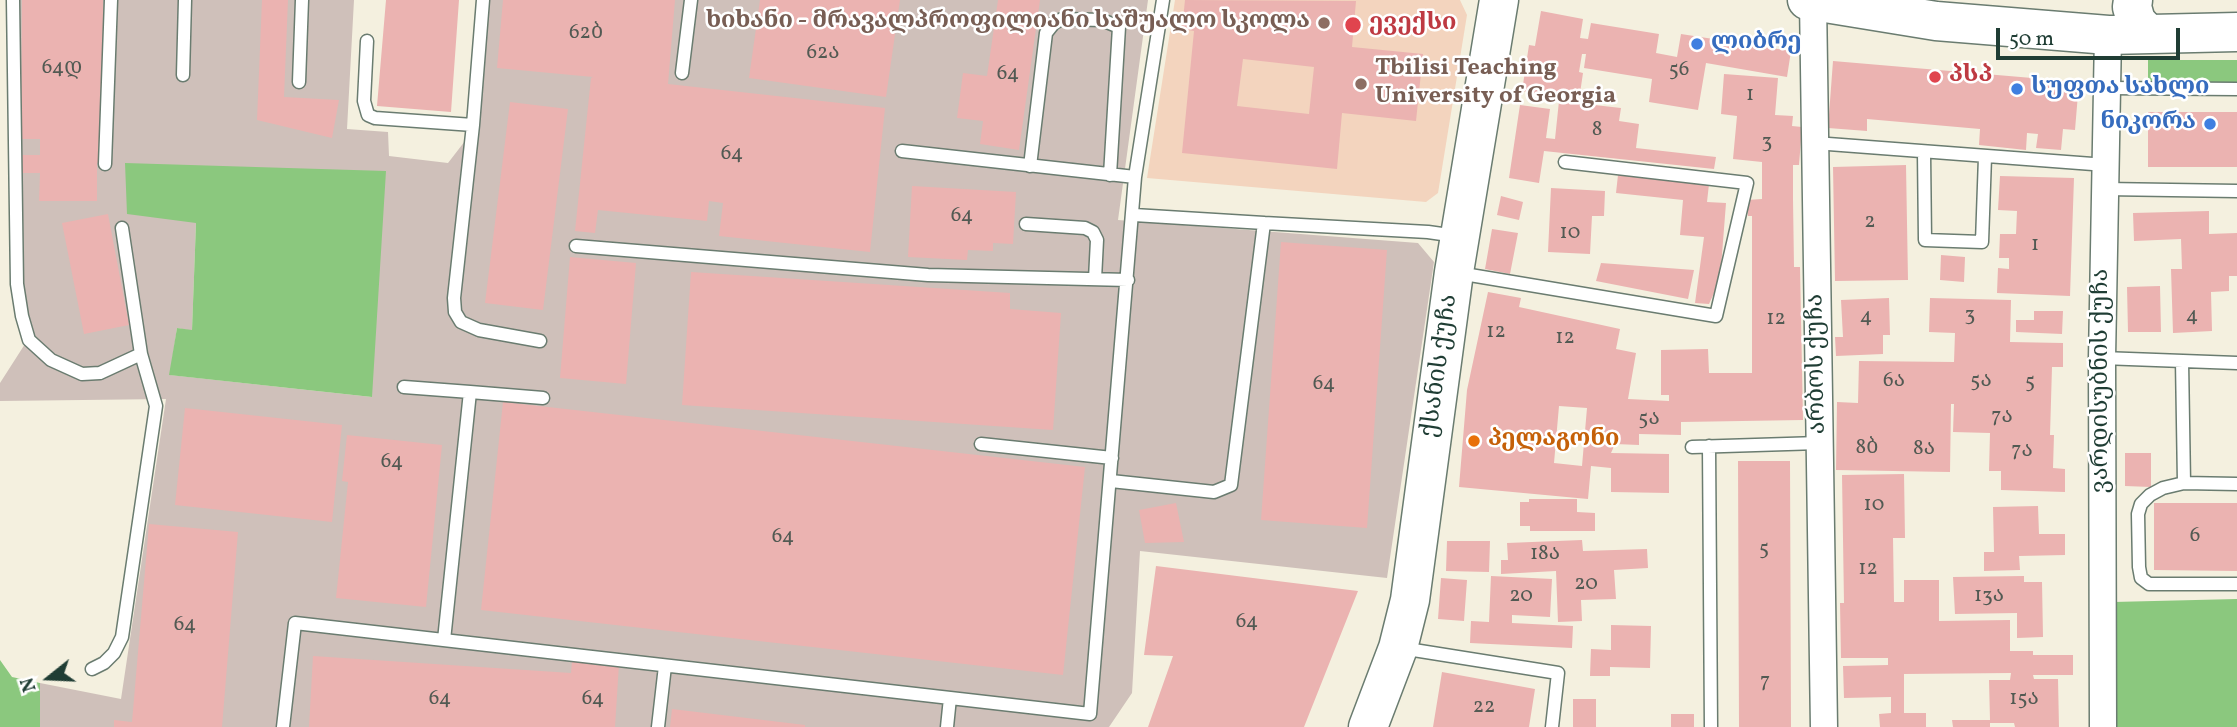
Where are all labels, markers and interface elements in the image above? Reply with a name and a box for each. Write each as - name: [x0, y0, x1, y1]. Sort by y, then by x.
- place label: ხიხანი - მრავალპროფილიანი საშუალო სკოლა: [706, 9, 1310, 37]
- place label: ევექსი: [1369, 11, 1456, 39]
- scale bar: [1999, 14, 2183, 58]
- marker: ხიხანი - მრავალპროფილიანი საშუალო სკოლა: [1316, 15, 1332, 31]
- marker: ევექსი: [1343, 15, 1363, 35]
- house number: 62ბ: [569, 21, 603, 47]
- text: 50 m: [2009, 25, 2054, 54]
- place label: ლიბრე: [1711, 30, 1802, 58]
- marker: ლიბრე: [1689, 36, 1705, 52]
- house number: 62ა: [806, 41, 840, 67]
- house number: 64დ: [42, 56, 82, 82]
- place label: Tbilisi Teaching University of Georgia: [1375, 56, 1616, 112]
- house number: 56: [1669, 58, 1689, 84]
- house number: 64: [997, 62, 1019, 88]
- place label: პსპ: [1949, 63, 1992, 91]
- marker: პსპ: [1927, 69, 1943, 85]
- place label: სუფთა სახლი: [2031, 75, 2209, 103]
- marker: Tbilisi Teaching University of Georgia: [1353, 76, 1369, 92]
- marker: სუფთა სახლი: [2009, 81, 2025, 97]
- house number: 1: [1746, 83, 1754, 109]
- place label: ნიკორა: [2100, 110, 2196, 138]
- marker: ნიკორა: [2202, 116, 2218, 132]
- house number: 8: [1592, 118, 1602, 144]
- house number: 3: [1762, 130, 1772, 156]
- house number: 64: [721, 142, 743, 168]
- house number: 64: [951, 204, 973, 230]
- house number: 2: [1864, 210, 1876, 236]
- house number: 10: [1560, 221, 1580, 247]
- house number: 1: [2031, 233, 2039, 259]
- street label: ვარდისუბნის ქუჩა: [2089, 269, 2117, 493]
- street label: ქსანის ქუჩა: [1417, 293, 1465, 439]
- street label: არბოს ქუჩა: [1802, 293, 1834, 435]
- house number: 3: [1965, 303, 1975, 329]
- house number: 4: [2186, 304, 2198, 330]
- house number: 4: [1860, 305, 1872, 331]
- house number: 12: [1766, 307, 1786, 333]
- house number: 12: [1486, 320, 1506, 346]
- house number: 12: [1555, 326, 1575, 352]
- house number: 6ა: [1883, 369, 1905, 395]
- house number: 5ა: [1970, 369, 1992, 395]
- house number: 5: [2025, 370, 2035, 396]
- house number: 64: [1313, 372, 1335, 398]
- house number: 7ა: [1991, 405, 2013, 431]
- house number: 5ა: [1638, 407, 1660, 433]
- place label: პელაგონი: [1488, 427, 1619, 455]
- marker: პელაგონი: [1466, 433, 1482, 449]
- house number: 8ბ: [1856, 436, 1878, 462]
- house number: 8ა: [1913, 437, 1935, 463]
- house number: 7ა: [2011, 439, 2033, 465]
- house number: 64: [381, 450, 403, 476]
- house number: 10: [1864, 493, 1884, 519]
- house number: 6: [2190, 524, 2200, 550]
- house number: 64: [772, 525, 794, 551]
- house number: 5: [1759, 537, 1769, 563]
- house number: 18ა: [1530, 542, 1560, 568]
- house number: 12: [1858, 557, 1878, 583]
- house number: 20: [1574, 572, 1598, 598]
- house number: 20: [1509, 584, 1533, 610]
- house number: 13ა: [1974, 584, 2004, 610]
- house number: 64: [1236, 610, 1258, 636]
- house number: 64: [174, 613, 196, 639]
- north arrow: [14, 643, 84, 713]
- house number: 7: [1760, 670, 1770, 696]
- text: N: [15, 674, 44, 695]
- house number: 64: [429, 687, 451, 713]
- house number: 64: [582, 687, 604, 713]
- house number: 15ა: [2009, 687, 2039, 713]
- house number: 22: [1473, 695, 1495, 721]

